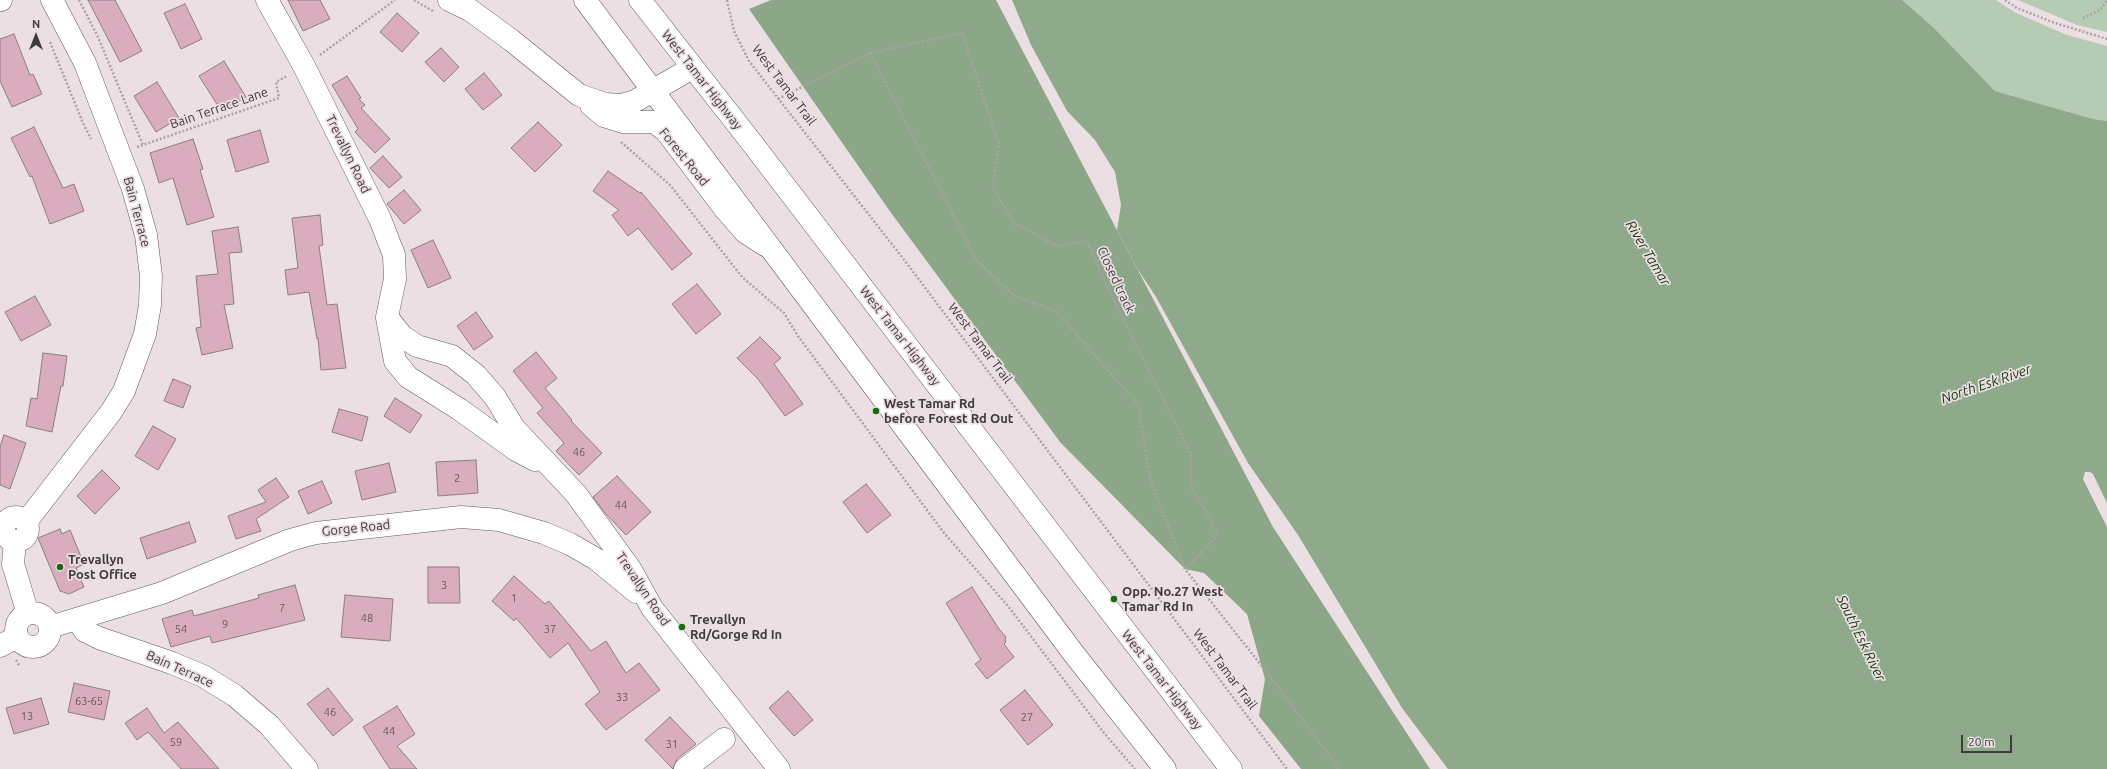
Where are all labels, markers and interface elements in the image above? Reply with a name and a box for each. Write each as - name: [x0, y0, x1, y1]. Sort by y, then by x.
- north arrow: [16, 16, 56, 56]
- text: N: [32, 18, 40, 30]
- street label: West Tamar Highway: [658, 27, 746, 133]
- street label: West Tamar Trail: [749, 42, 819, 128]
- street label: Bain Terrace Lane: [168, 84, 270, 132]
- street label: Trevallyn Road: [322, 112, 374, 196]
- street label: Forest Road: [656, 125, 712, 189]
- street label: Bain Terrace: [120, 175, 154, 249]
- water label: River Tamar: [1622, 217, 1674, 289]
- street label: Closed track: [1094, 244, 1138, 316]
- street label: West Tamar Highway: [856, 283, 944, 389]
- street label: West Tamar Trail: [945, 300, 1015, 386]
- water label: North Esk River: [1939, 361, 2033, 407]
- place label: West Tamar Rd before Forest Rd Out: [884, 396, 1013, 427]
- marker: West Tamar Rd before Forest Rd Out: [871, 406, 881, 416]
- house number: 46: [573, 445, 585, 459]
- house number: 2: [454, 471, 460, 485]
- house number: 44: [615, 498, 627, 512]
- street label: Gorge Road: [321, 517, 391, 539]
- street label: Trevallyn Road: [613, 549, 673, 629]
- place label: Trevallyn Post Office: [68, 552, 137, 583]
- marker: Trevallyn Post Office: [55, 562, 65, 572]
- house number: 3: [441, 578, 447, 592]
- place label: Opp. No.27 West Tamar Rd In: [1122, 584, 1223, 615]
- house number: 1: [511, 591, 517, 605]
- water label: South Esk River: [1833, 592, 1889, 684]
- marker: Opp. No.27 West Tamar Rd In: [1109, 594, 1119, 604]
- house number: 7: [279, 601, 285, 615]
- house number: 48: [361, 611, 373, 625]
- place label: Trevallyn Rd/Gorge Rd In: [690, 612, 782, 643]
- house number: 9: [222, 617, 228, 631]
- house number: 54: [175, 622, 187, 636]
- house number: 37: [544, 622, 556, 636]
- marker: Trevallyn Rd/Gorge Rd In: [677, 622, 687, 632]
- street label: West Tamar Trail: [1190, 626, 1260, 712]
- street label: West Tamar Highway: [1118, 627, 1206, 733]
- street label: Bain Terrace: [144, 647, 216, 691]
- house number: 33: [616, 690, 628, 704]
- house number: 63-65: [75, 694, 103, 708]
- house number: 46: [324, 705, 336, 719]
- house number: 13: [21, 709, 33, 723]
- house number: 27: [1021, 710, 1033, 724]
- house number: 44: [383, 724, 395, 738]
- scale bar: [1963, 727, 2014, 753]
- house number: 59: [170, 735, 182, 749]
- text: 20 m: [1968, 735, 1995, 748]
- house number: 31: [666, 737, 678, 751]

